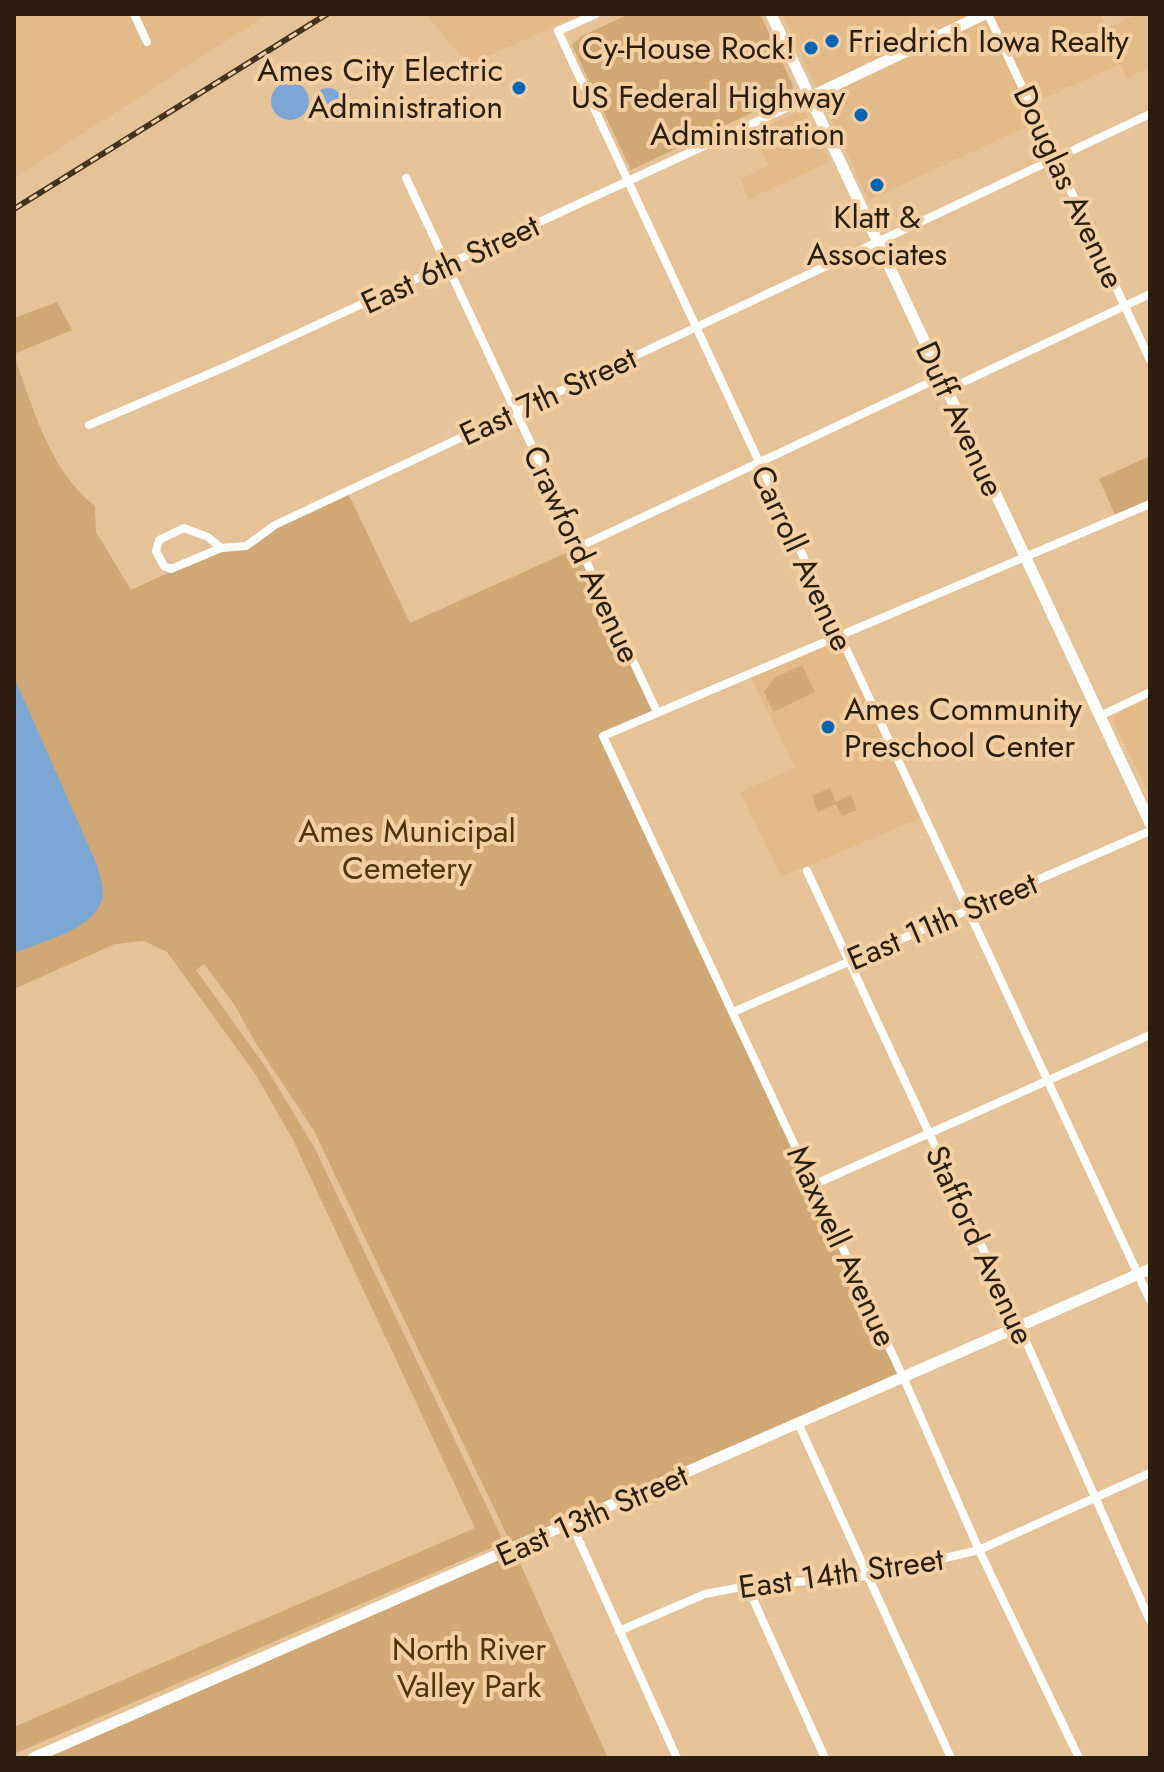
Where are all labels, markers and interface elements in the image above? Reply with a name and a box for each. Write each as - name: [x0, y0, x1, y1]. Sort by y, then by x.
- place label: Friedrich Iowa Realty: [848, 18, 1130, 64]
- place label: Cy-House Rock!: [582, 25, 795, 71]
- marker: Friedrich Iowa Realty: [823, 32, 841, 50]
- marker: Cy-House Rock!: [802, 39, 820, 57]
- place label: Ames City Electric Administration: [257, 47, 503, 130]
- place label: US Federal Highway Administration: [571, 74, 846, 157]
- street label: Douglas Avenue: [1002, 78, 1136, 296]
- marker: Ames City Electric Administration: [510, 79, 528, 97]
- marker: US Federal Highway Administration: [852, 106, 870, 124]
- marker: Klatt & Associates: [868, 176, 886, 194]
- place label: Klatt & Associates: [807, 194, 947, 277]
- street label: East 6th Street: [353, 202, 547, 325]
- street label: Duff Avenue: [904, 334, 1016, 504]
- street label: East 7th Street: [452, 335, 644, 457]
- street label: Crawford Avenue: [511, 438, 653, 670]
- street label: Carroll Avenue: [739, 458, 865, 658]
- place label: Ames Community Preschool Center: [844, 686, 1083, 769]
- marker: Ames Community Preschool Center: [819, 718, 837, 736]
- park label: Ames Municipal Cemetery: [298, 808, 516, 891]
- street label: East 11th Street: [840, 860, 1044, 982]
- street label: Maxwell Avenue: [775, 1138, 909, 1354]
- street label: Stafford Avenue: [914, 1138, 1046, 1352]
- street label: East 13th Street: [489, 1452, 695, 1578]
- street label: East 14th Street: [735, 1536, 947, 1610]
- park label: North River Valley Park: [392, 1626, 546, 1709]

